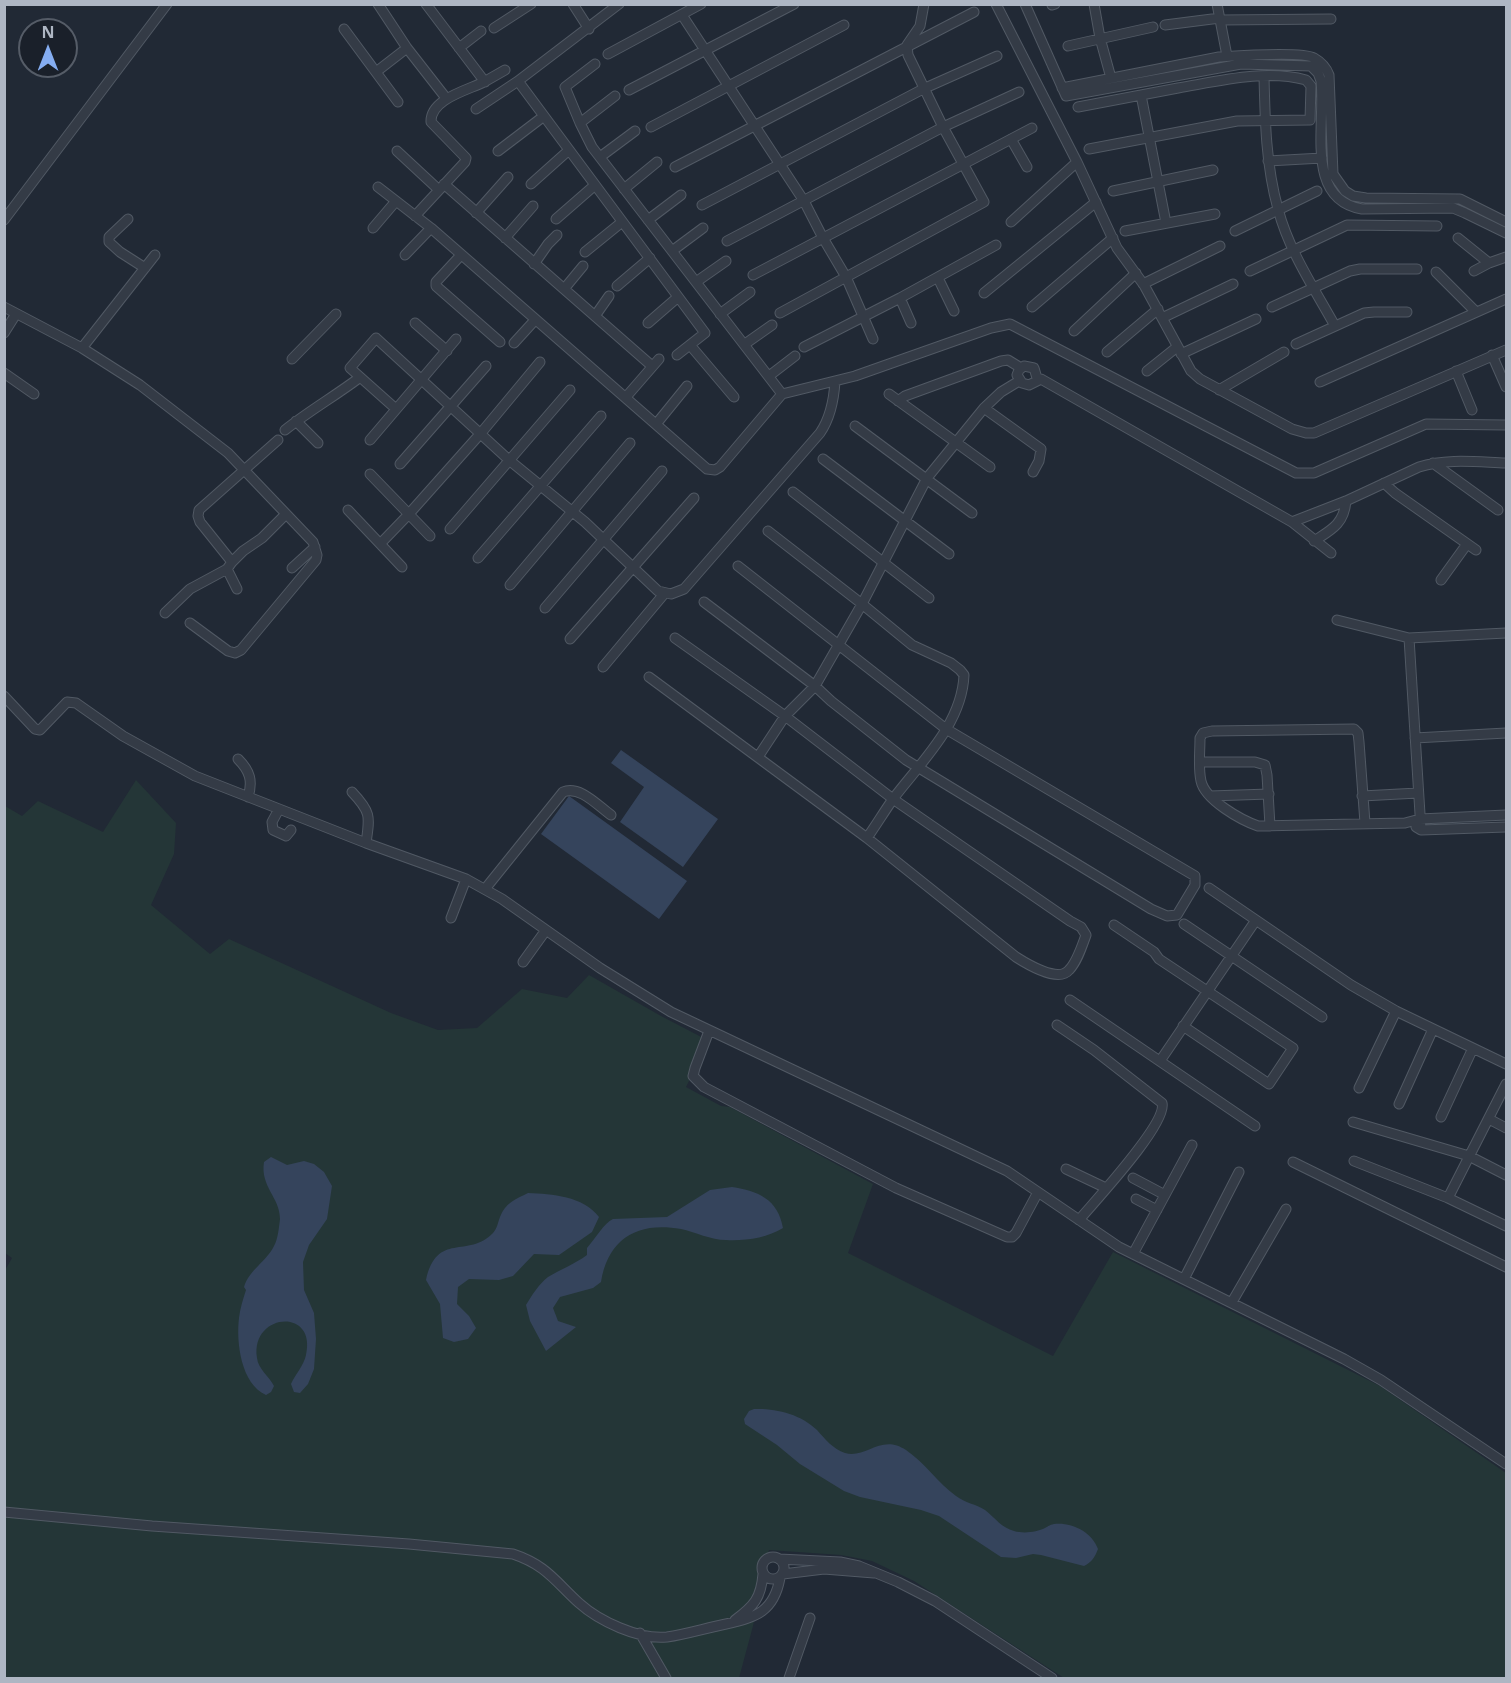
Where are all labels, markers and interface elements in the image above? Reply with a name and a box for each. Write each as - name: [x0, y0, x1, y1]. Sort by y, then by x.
- north arrow: [18, 18, 78, 78]
- text: N: [41, 21, 55, 43]

